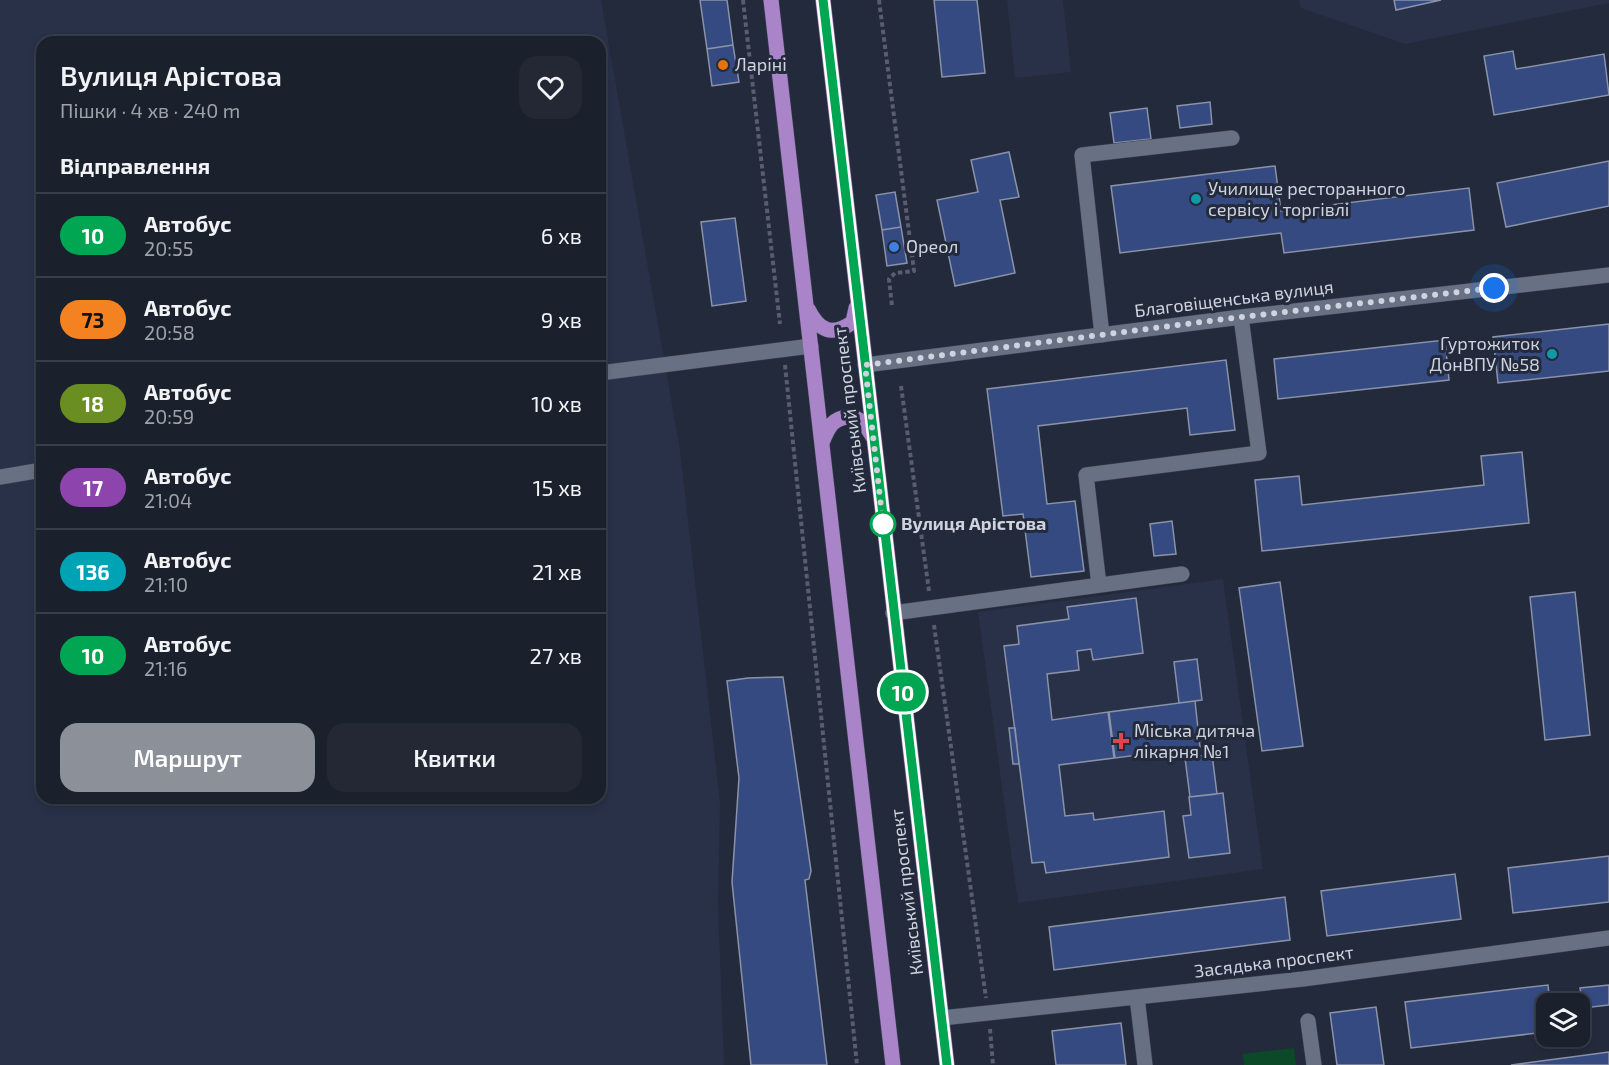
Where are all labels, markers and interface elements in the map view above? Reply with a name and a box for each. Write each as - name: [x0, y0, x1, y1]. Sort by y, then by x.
- place label: Ларіні: [735, 53, 787, 75]
- button: heart: [519, 56, 582, 119]
- text: Вулиця Арістова: [60, 58, 282, 92]
- marker: Ларіні: [716, 58, 730, 72]
- text: Пішки · 4 хв · 240 m: [60, 98, 240, 122]
- text: Відправлення: [60, 152, 210, 178]
- place label: Училище ресторанного сервісу і торгівлі: [1208, 177, 1405, 220]
- marker: Училище ресторанного сервісу і торгівлі: [1189, 192, 1203, 206]
- text: Автобус: [144, 210, 232, 236]
- text: 6 хв: [541, 222, 582, 248]
- text: 10: [82, 223, 104, 248]
- place label: Ореол: [906, 235, 959, 257]
- text: 20:55: [144, 236, 193, 260]
- marker: Ореол: [887, 240, 901, 254]
- your location: [1479, 273, 1509, 303]
- street label: Благовіщенська вулиця: [1133, 275, 1335, 321]
- text: Автобус: [144, 294, 232, 320]
- text: 9 хв: [541, 306, 582, 332]
- text: 73: [82, 307, 105, 332]
- text: 20:58: [144, 320, 195, 344]
- street label: Київський проспект: [828, 326, 870, 494]
- place label: Гуртожиток ДонВПУ №58: [1430, 332, 1540, 375]
- marker: Гуртожиток ДонВПУ №58: [1545, 347, 1559, 361]
- text: Автобус: [144, 378, 232, 404]
- text: 10 хв: [531, 390, 582, 416]
- text: 18: [82, 391, 104, 416]
- text: 20:59: [144, 404, 194, 428]
- text: Автобус: [144, 462, 232, 488]
- text: 15 хв: [533, 474, 582, 500]
- text: 17: [83, 475, 103, 500]
- text: 21:04: [144, 488, 192, 512]
- marker: Вулиця Арістова: [870, 511, 896, 537]
- place label: Вулиця Арістова: [901, 512, 1046, 534]
- text: Автобус: [144, 546, 232, 572]
- text: 21 хв: [532, 558, 582, 584]
- text: 136: [76, 559, 110, 584]
- text: 21:10: [144, 572, 188, 596]
- text: Автобус: [144, 630, 232, 656]
- text: 27 хв: [530, 642, 582, 668]
- text: 10: [82, 643, 104, 668]
- text: 21:16: [144, 656, 187, 680]
- line badge: 10: [876, 672, 930, 712]
- text: 10: [892, 680, 914, 705]
- place label: Міська дитяча лікарня №1: [1134, 719, 1255, 762]
- button: Маршрут: [60, 723, 315, 792]
- button: Квитки: [327, 723, 582, 792]
- marker: Міська дитяча лікарня №1: [1112, 732, 1130, 750]
- street label: Київський проспект: [885, 808, 927, 976]
- street label: Засядька проспект: [1193, 940, 1355, 982]
- map controls: [1536, 993, 1590, 1047]
- button: layers: [1536, 993, 1590, 1047]

